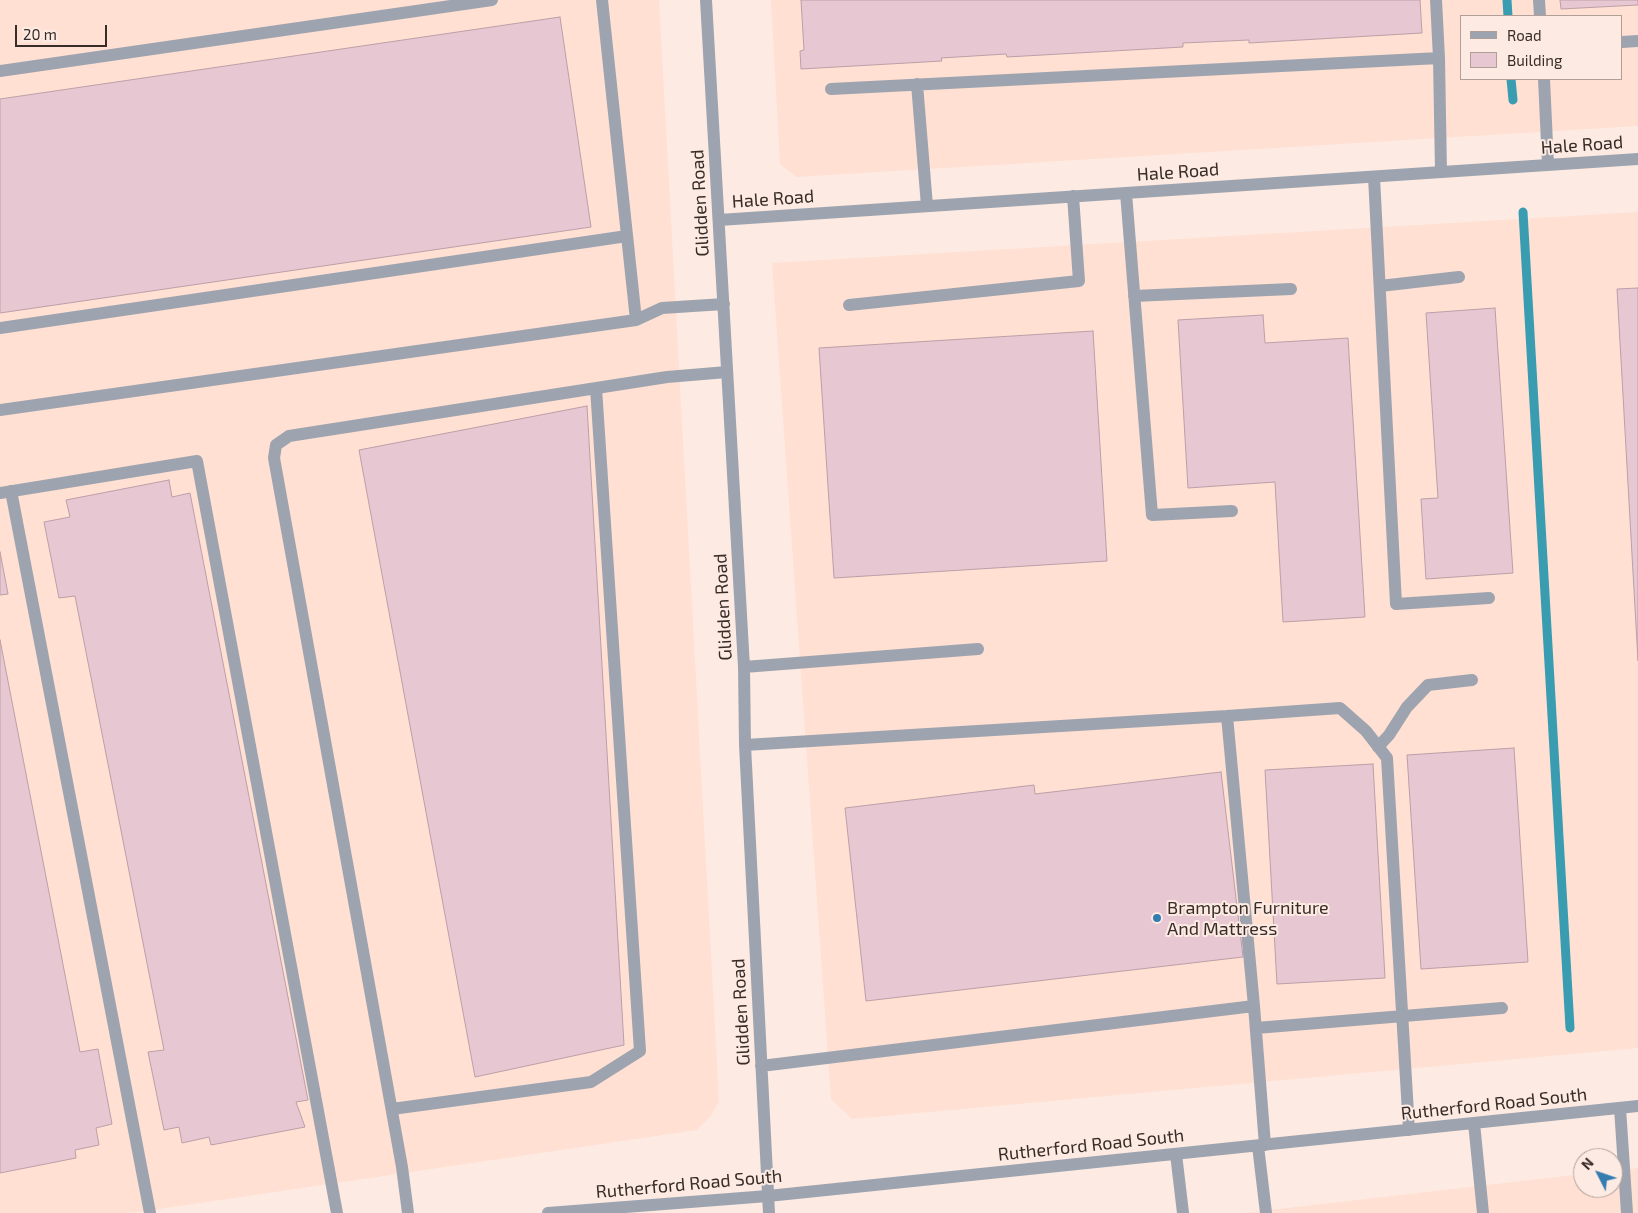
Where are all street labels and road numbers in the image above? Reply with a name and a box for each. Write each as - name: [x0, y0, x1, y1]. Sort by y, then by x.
- street label: Hale Road: [1540, 131, 1624, 159]
- street label: Glidden Road: [686, 149, 714, 257]
- street label: Hale Road: [1136, 158, 1220, 186]
- street label: Hale Road: [731, 185, 815, 213]
- street label: Glidden Road: [709, 553, 737, 661]
- street label: Glidden Road: [727, 958, 755, 1066]
- street label: Rutherford Road South: [1400, 1083, 1588, 1125]
- street label: Rutherford Road South: [997, 1124, 1185, 1166]
- street label: Rutherford Road South: [595, 1165, 783, 1203]

